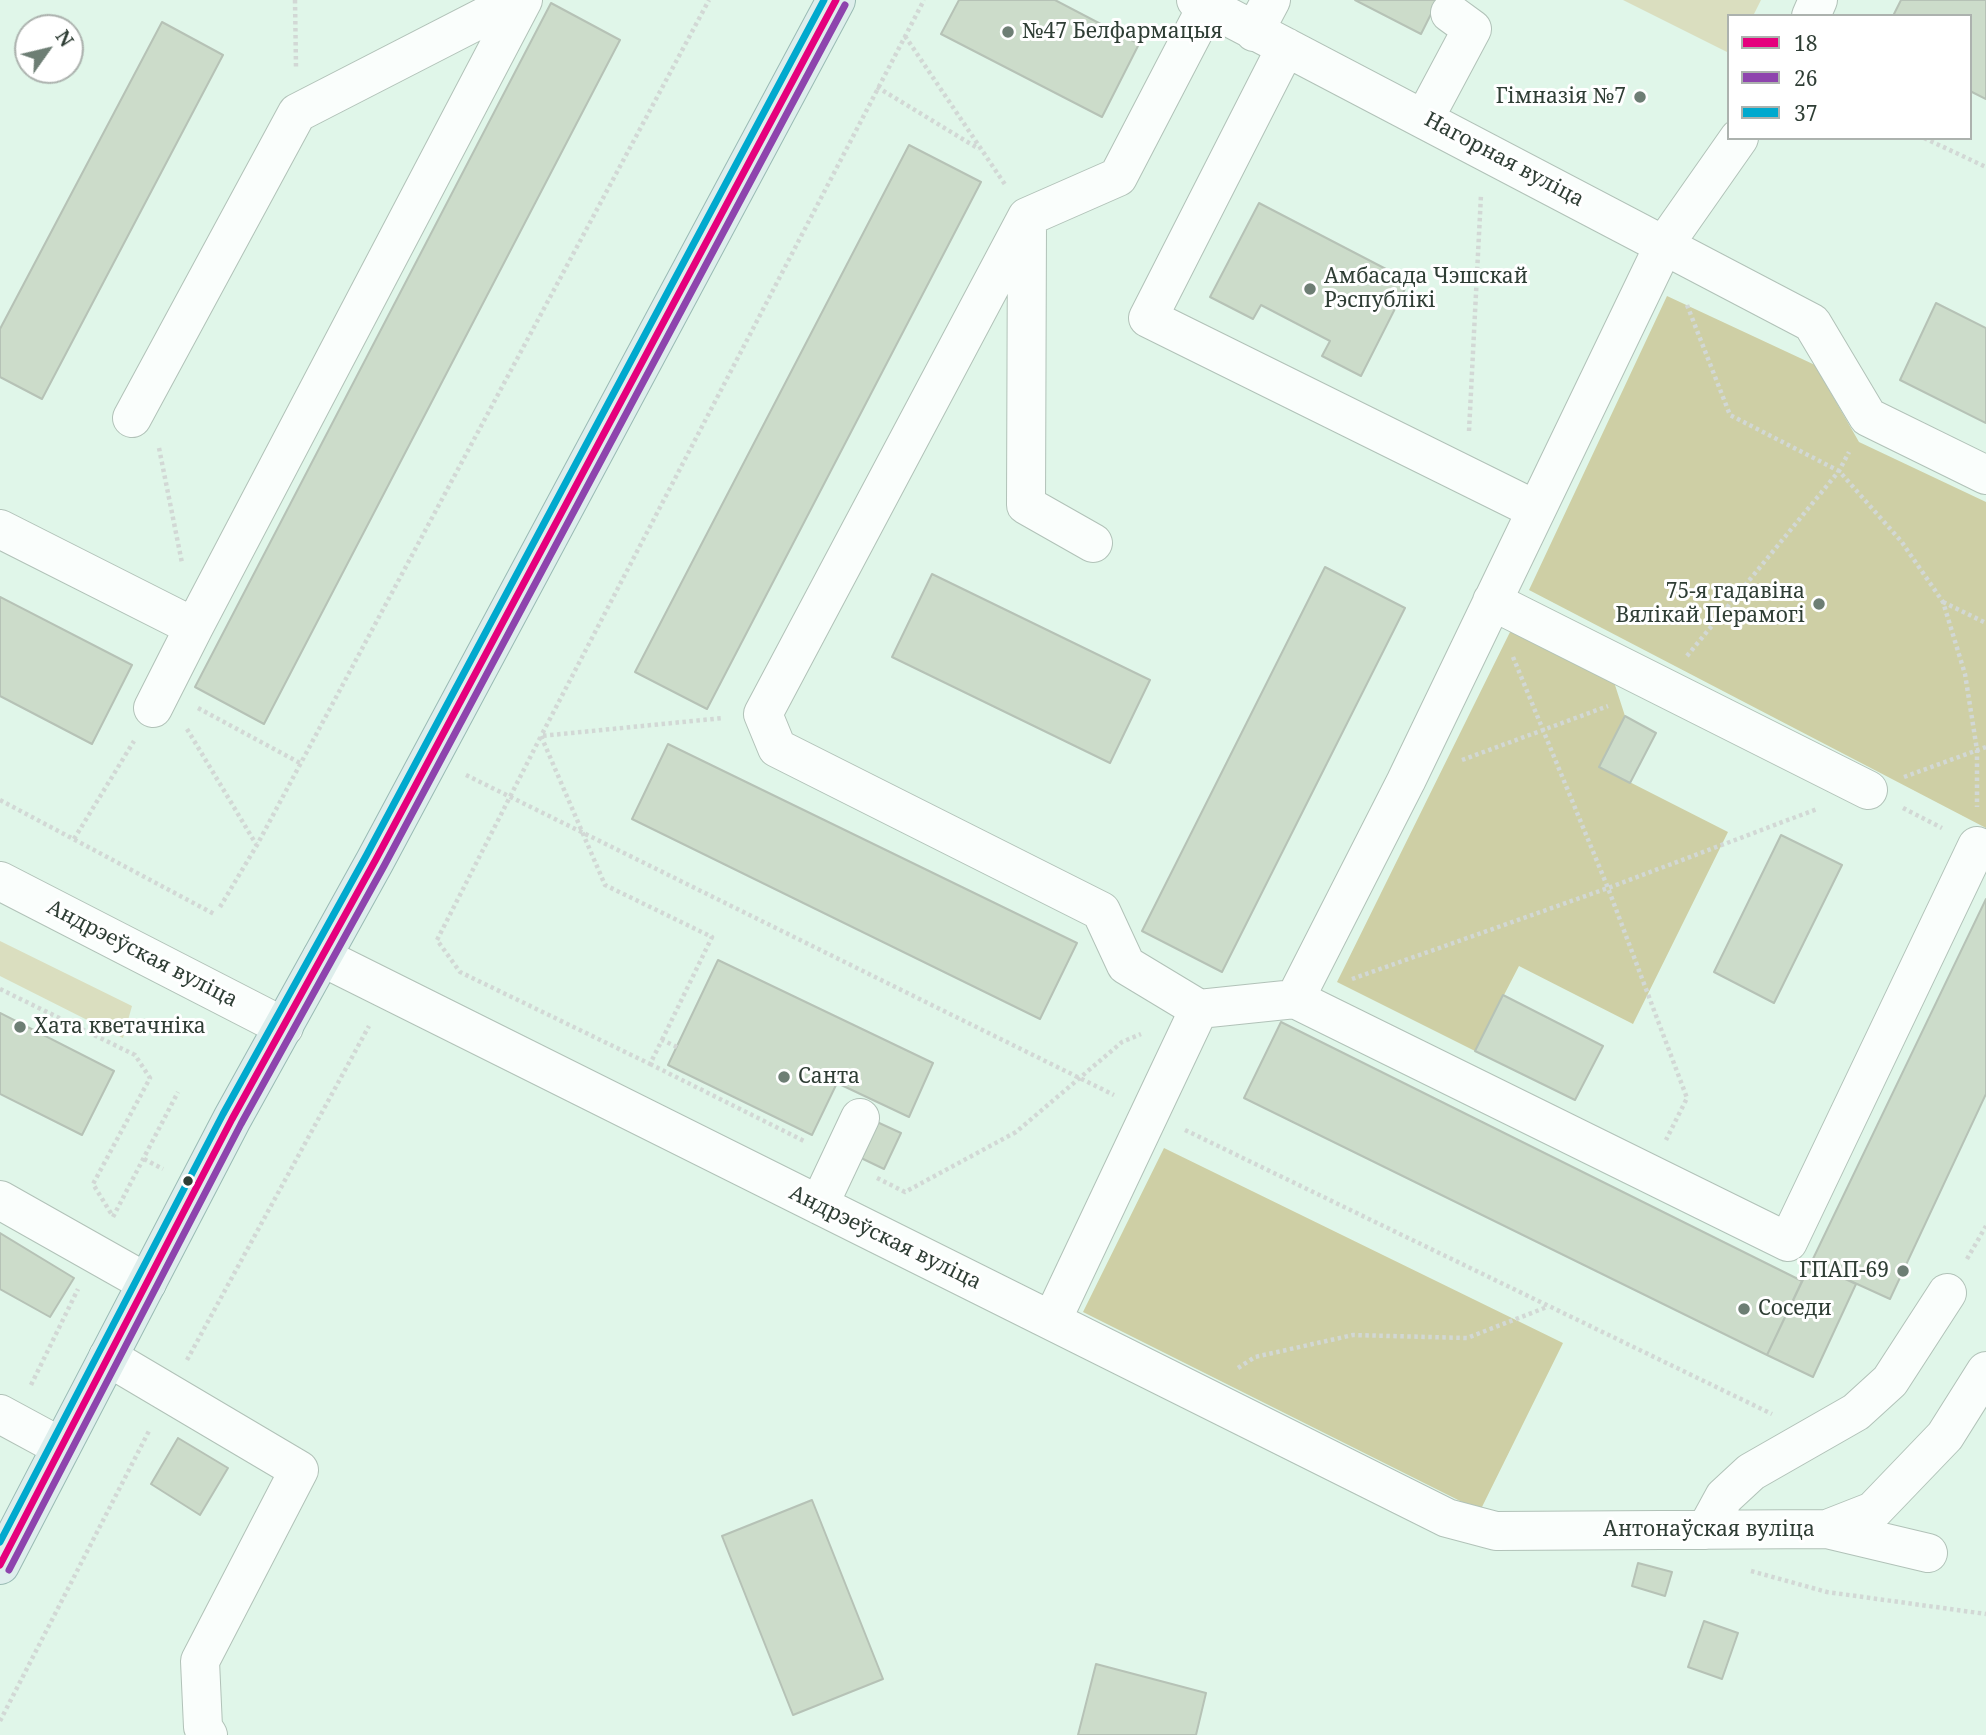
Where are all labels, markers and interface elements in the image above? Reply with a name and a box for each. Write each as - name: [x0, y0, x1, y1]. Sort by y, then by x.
- north arrow: [14, 14, 84, 84]
- legend: [1727, 14, 1972, 140]
- place label: №47 Белфармацыя: [1022, 19, 1223, 45]
- marker: №47 Белфармацыя: [1000, 24, 1016, 40]
- text: N: [50, 25, 80, 52]
- text: 18: [1794, 29, 1817, 57]
- text: 26: [1794, 64, 1817, 92]
- place label: Гімназія №7: [1496, 84, 1626, 110]
- marker: Гімназія №7: [1632, 89, 1648, 105]
- text: 37: [1794, 99, 1817, 127]
- street label: Нагорная вуліца: [1420, 107, 1588, 213]
- place label: Амбасада Чэшскай Рэспублікі: [1324, 264, 1528, 314]
- marker: Амбасада Чэшскай Рэспублікі: [1302, 281, 1318, 297]
- place label: 75-я гадавіна Вялікай Перамогі: [1615, 579, 1805, 629]
- marker: 75-я гадавіна Вялікай Перамогі: [1811, 596, 1827, 612]
- street label: Андрэеўская вуліца: [43, 895, 241, 1013]
- place label: Хата кветачніка: [34, 1014, 206, 1040]
- marker: Хата кветачніка: [12, 1019, 28, 1035]
- place label: Санта: [798, 1064, 860, 1090]
- marker: Санта: [776, 1069, 792, 1085]
- unlabelled marker: [181, 1174, 195, 1188]
- street label: Андрэеўская вуліца: [785, 1181, 985, 1295]
- place label: ГПАП-69: [1799, 1258, 1889, 1284]
- marker: ГПАП-69: [1895, 1263, 1911, 1279]
- place label: Соседи: [1758, 1296, 1832, 1322]
- marker: Соседи: [1736, 1301, 1752, 1317]
- street label: Антонаўская вуліца: [1603, 1517, 1815, 1543]

